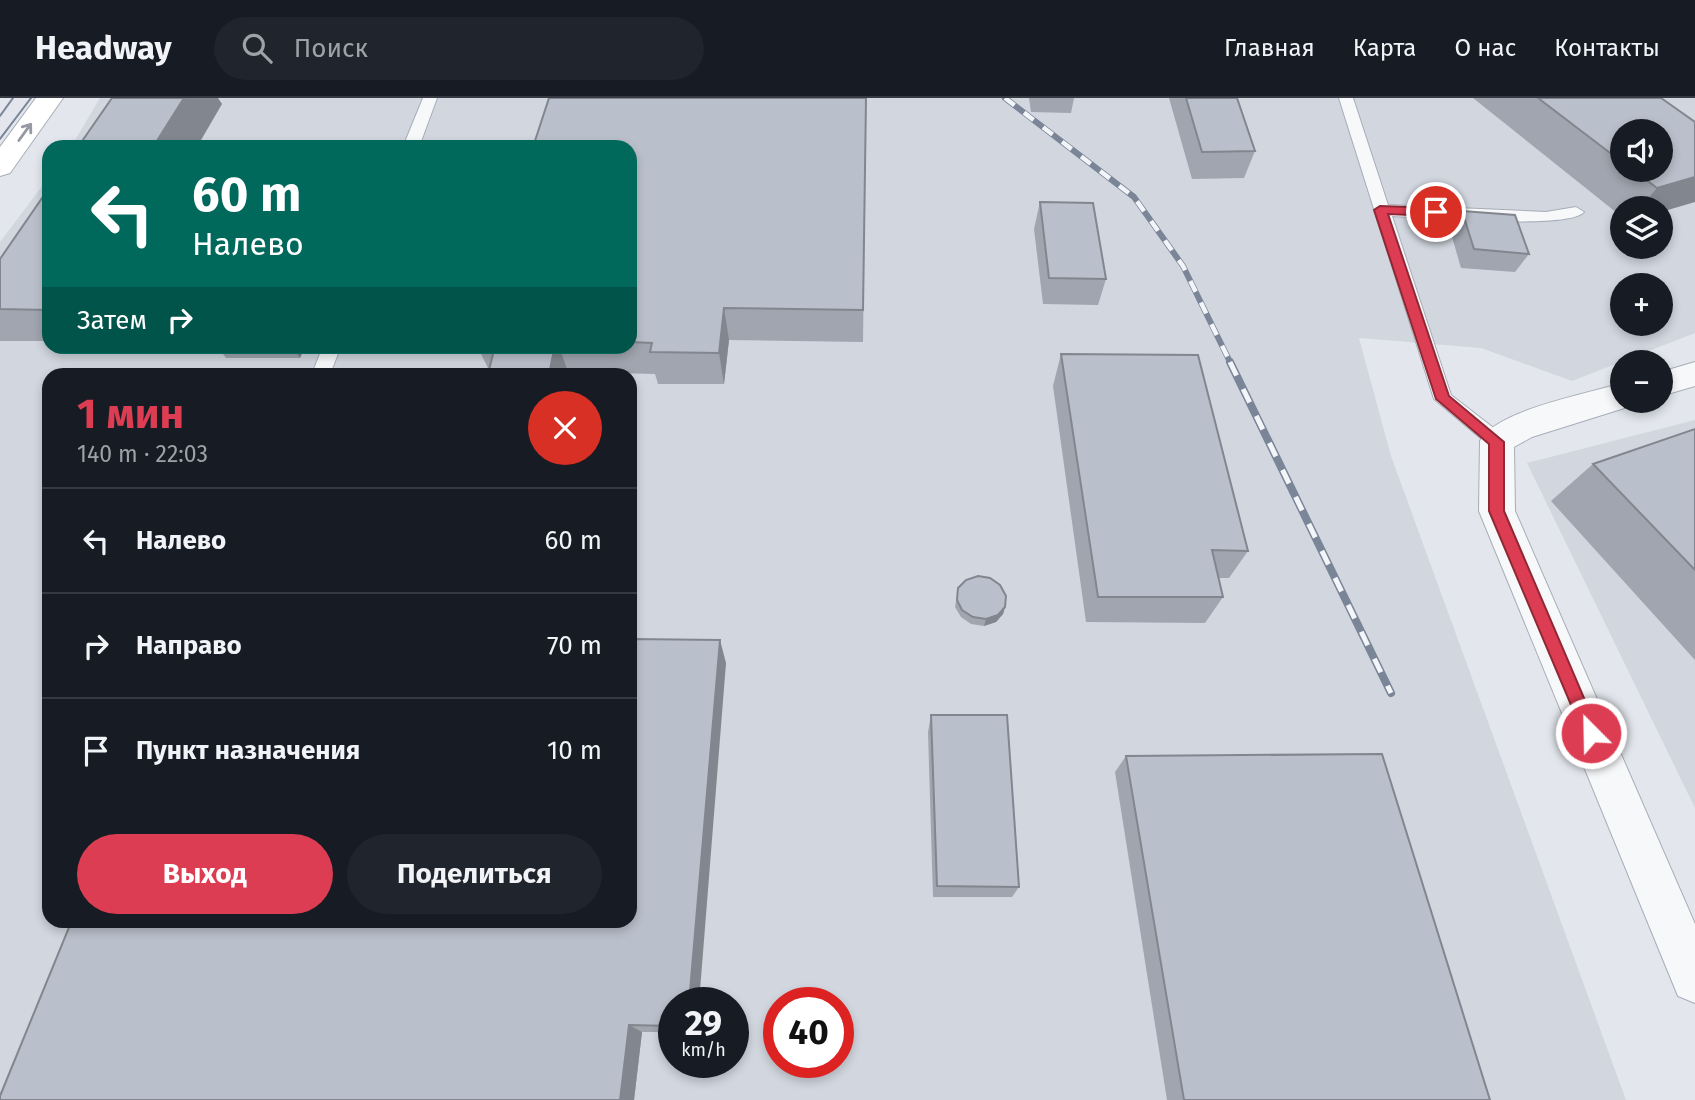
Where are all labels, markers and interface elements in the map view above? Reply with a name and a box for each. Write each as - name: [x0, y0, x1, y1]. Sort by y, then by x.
- search box: [214, 17, 704, 80]
- text: Headway: [35, 28, 172, 68]
- icon: search: [238, 29, 276, 67]
- text: Поиск: [294, 33, 368, 64]
- text: Главная: [1224, 34, 1315, 62]
- text: Карта: [1353, 34, 1416, 62]
- text: О нас: [1454, 34, 1516, 62]
- text: Контакты: [1554, 34, 1660, 62]
- map controls: [1610, 119, 1673, 413]
- button: sound: [1610, 119, 1673, 182]
- one-way arrow: [18, 123, 32, 142]
- text: 60 m: [192, 165, 301, 224]
- icon: left: [77, 168, 168, 259]
- pin: [1406, 182, 1466, 242]
- icon: arrive: [1417, 193, 1455, 231]
- button: layers: [1610, 196, 1673, 259]
- text: Налево: [192, 225, 304, 263]
- button: +: [1610, 273, 1673, 336]
- icon: right: [161, 301, 199, 339]
- text: Затем: [77, 305, 147, 336]
- button: −: [1610, 350, 1673, 413]
- text: 1 мин: [77, 389, 184, 439]
- button: close: [528, 391, 602, 465]
- text: 140 m · 22:03: [77, 440, 208, 468]
- icon: left: [77, 522, 115, 560]
- text: Налево: [136, 525, 226, 556]
- text: 60 m: [544, 525, 602, 556]
- icon: right: [77, 627, 115, 665]
- text: Направо: [136, 630, 242, 661]
- text: 70 m: [547, 630, 602, 661]
- position arrow: [1554, 696, 1628, 770]
- icon: arrive: [77, 732, 115, 770]
- text: Пункт назначения: [136, 735, 360, 766]
- text: 10 m: [547, 735, 602, 766]
- button: Выход: [77, 834, 333, 914]
- button: Поделиться: [347, 834, 602, 914]
- speed limit sign: 40: [763, 987, 854, 1078]
- text: 29: [685, 1002, 722, 1044]
- text: km/h: [681, 1039, 726, 1061]

